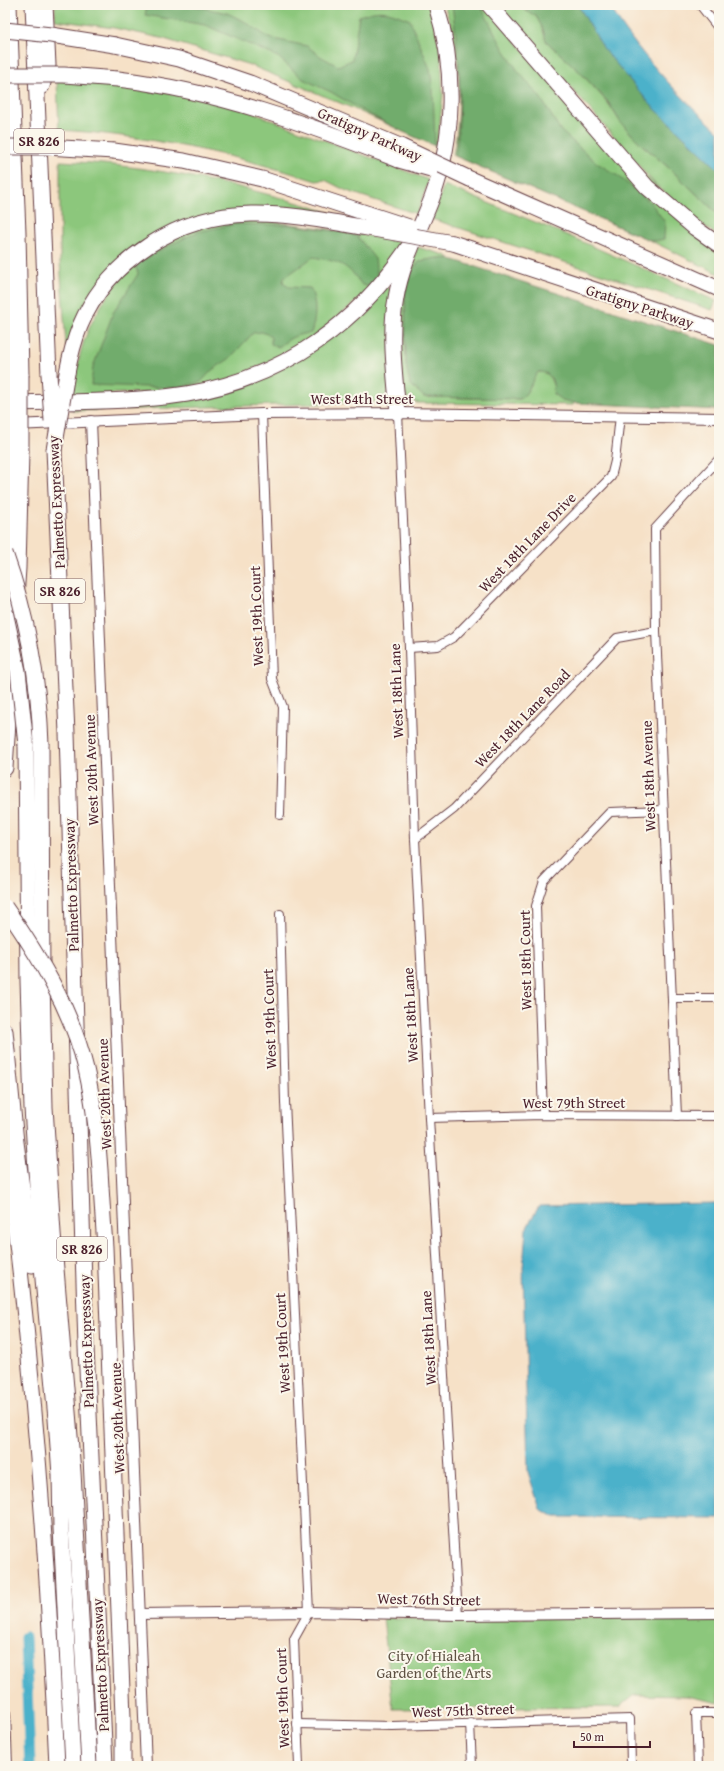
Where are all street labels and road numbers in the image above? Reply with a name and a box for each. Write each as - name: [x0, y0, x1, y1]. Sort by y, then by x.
- street label: Gratigny Parkway: [315, 102, 426, 167]
- road number: SR 826: [14, 129, 64, 153]
- street label: Gratigny Parkway: [583, 279, 697, 333]
- street label: West 84th Street: [310, 388, 414, 409]
- street label: Palmetto Expressway: [42, 434, 70, 569]
- street label: West 18th Lane Drive: [474, 487, 580, 597]
- street label: West 19th Court: [244, 565, 268, 667]
- road number: SR 826: [35, 579, 85, 603]
- street label: West 18th Lane: [384, 643, 408, 739]
- street label: West 18th Lane Road: [469, 664, 575, 772]
- street label: West 20th Avenue: [79, 714, 103, 826]
- street label: West 18th Avenue: [636, 720, 660, 832]
- street label: Palmetto Expressway: [58, 817, 84, 952]
- street label: West 18th Court: [514, 909, 536, 1010]
- street label: West 18th Lane: [397, 967, 423, 1063]
- street label: West 19th Court: [257, 968, 281, 1070]
- street label: West 20th Avenue: [92, 1038, 116, 1150]
- street label: West 79th Street: [522, 1092, 626, 1113]
- road number: SR 826: [57, 1237, 107, 1261]
- street label: Palmetto Expressway: [73, 1273, 99, 1408]
- street label: West 18th Lane: [415, 1290, 441, 1386]
- street label: West 19th Court: [269, 1292, 295, 1394]
- street label: West 20th Avenue: [105, 1362, 129, 1474]
- street label: West 76th Street: [377, 1588, 481, 1610]
- street label: Palmetto Expressway: [86, 1597, 114, 1732]
- street label: West 19th Court: [270, 1647, 294, 1749]
- street label: West 75th Street: [411, 1698, 516, 1722]

